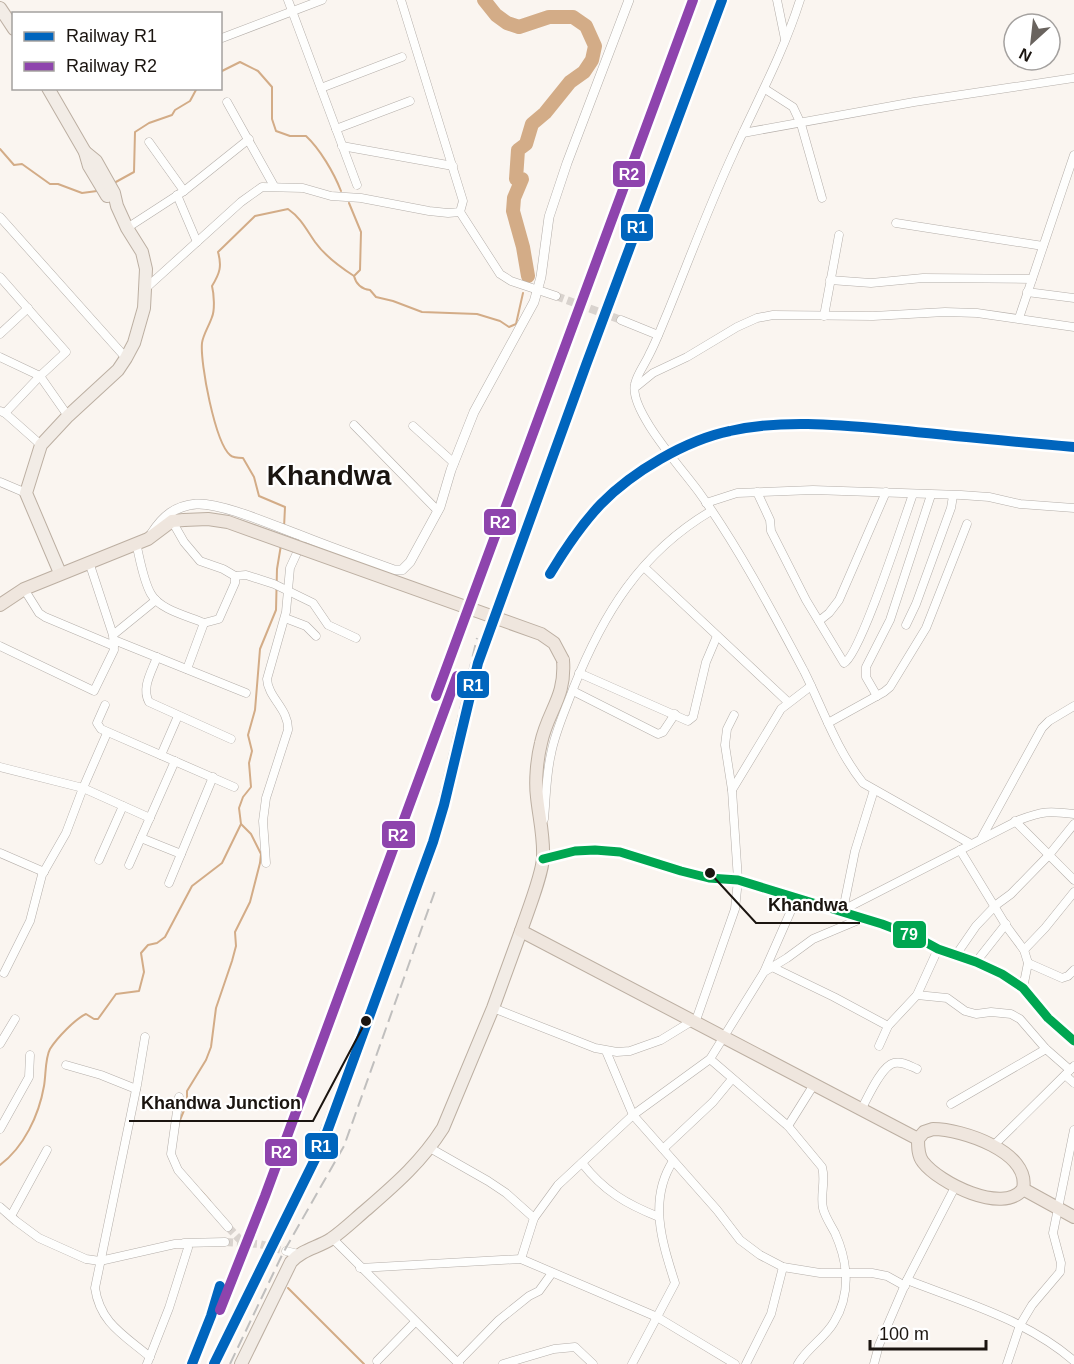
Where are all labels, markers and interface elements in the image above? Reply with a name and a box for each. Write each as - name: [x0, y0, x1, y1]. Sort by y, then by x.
- legend: [12, 12, 222, 90]
- north arrow: [1002, 12, 1062, 72]
- text: Railway R1: [66, 26, 157, 46]
- text: N: [1016, 45, 1034, 65]
- text: Railway R2: [66, 56, 157, 76]
- line badge: R2: [612, 160, 646, 188]
- text: R2: [619, 166, 639, 183]
- line badge: R1: [620, 213, 654, 242]
- text: R1: [627, 219, 647, 236]
- district label: Khandwa: [267, 460, 392, 491]
- line badge: R2: [483, 508, 517, 536]
- text: R2: [490, 514, 510, 531]
- line badge: R1: [456, 670, 490, 699]
- text: R1: [463, 677, 483, 694]
- line badge: R2: [381, 820, 416, 849]
- text: R2: [388, 827, 408, 844]
- callout: Khandwa: [756, 887, 860, 923]
- text: Khandwa: [768, 895, 849, 915]
- line badge: 79: [892, 920, 927, 949]
- text: 79: [900, 926, 918, 943]
- callout: Khandwa Junction: [129, 1085, 313, 1121]
- text: Khandwa Junction: [141, 1093, 301, 1113]
- line badge: R1: [304, 1132, 339, 1160]
- line badge: R2: [264, 1138, 298, 1167]
- text: R1: [311, 1138, 331, 1155]
- text: R2: [271, 1144, 291, 1161]
- scale bar: [870, 1313, 986, 1351]
- text: 100 m: [879, 1324, 929, 1344]

